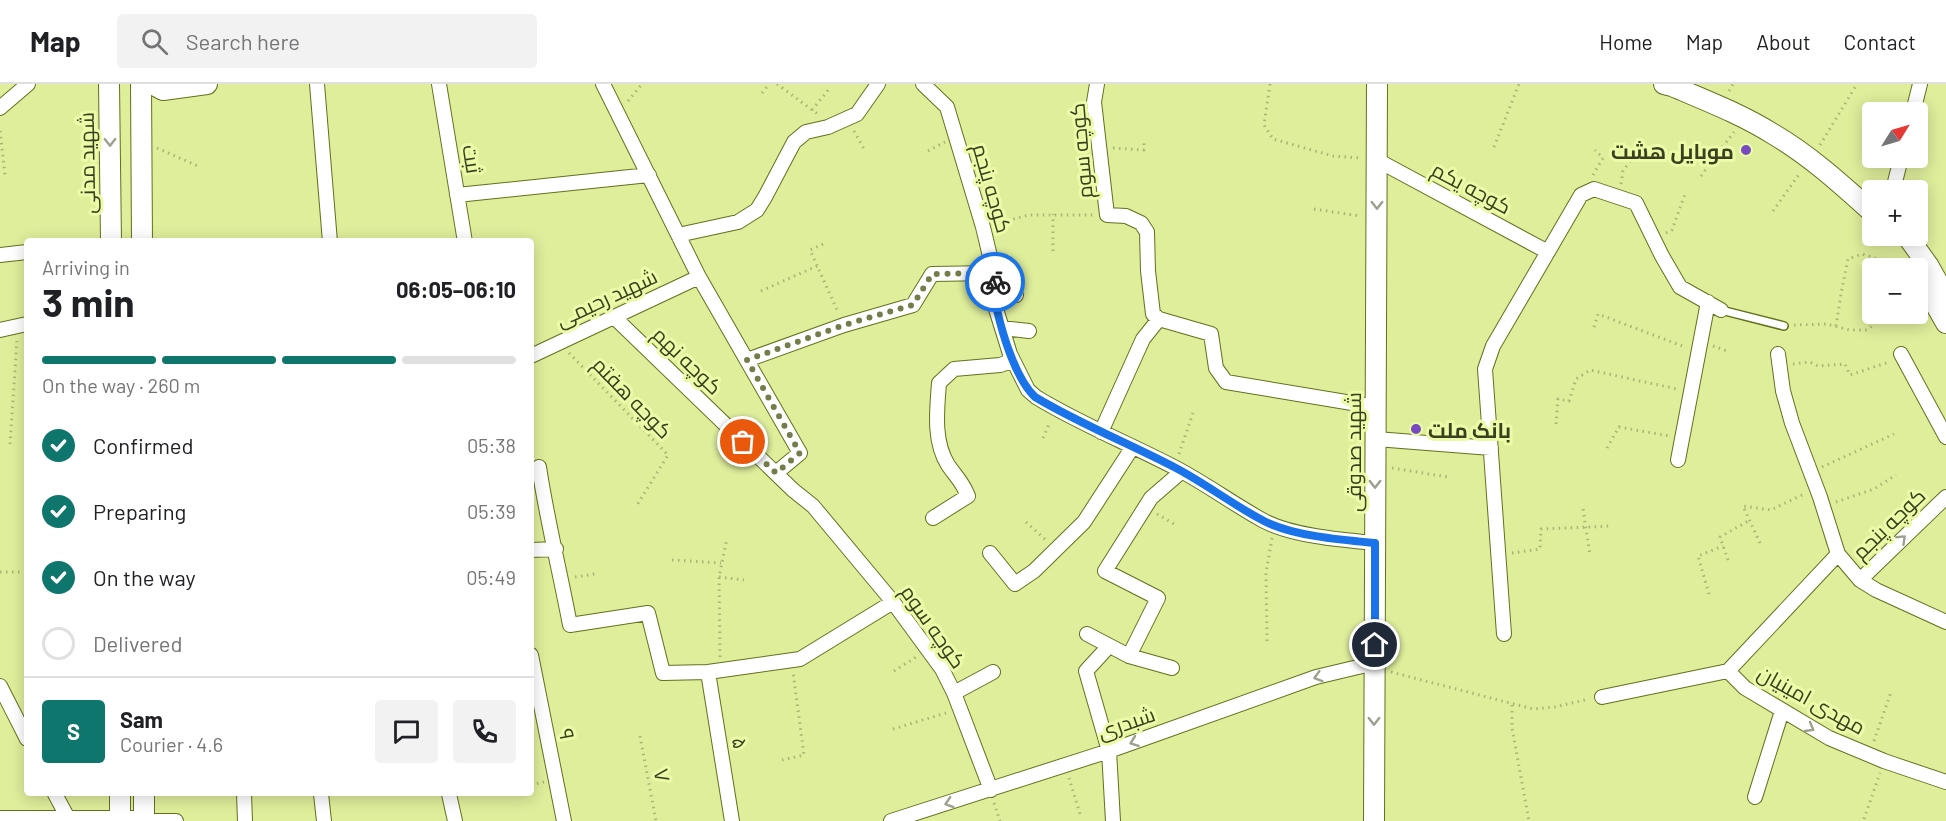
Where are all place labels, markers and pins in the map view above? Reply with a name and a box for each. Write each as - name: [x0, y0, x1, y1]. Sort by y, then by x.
- place label: موبایل هشت: [1611, 138, 1734, 165]
- marker: موبایل هشت: [1739, 143, 1753, 157]
- pin: [717, 416, 768, 467]
- place label: بانک ملت: [1428, 417, 1511, 443]
- marker: بانک ملت: [1409, 422, 1423, 436]
- pin: [1349, 619, 1400, 670]

